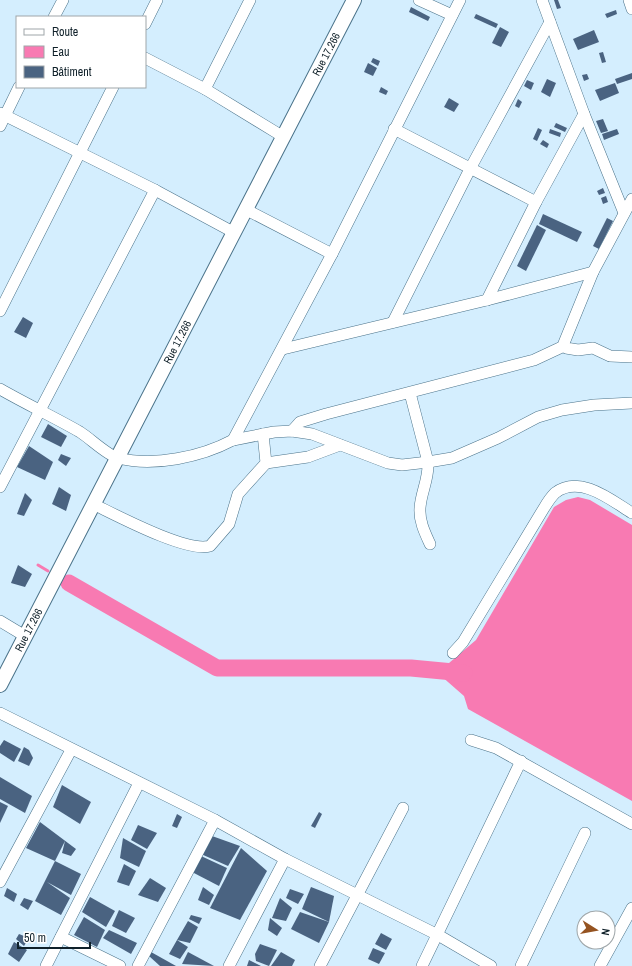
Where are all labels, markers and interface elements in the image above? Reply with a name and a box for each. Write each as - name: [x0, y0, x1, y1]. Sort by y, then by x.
- legend: [16, 16, 146, 88]
- text: Route: [52, 24, 78, 40]
- street label: Rue 17.266: [309, 30, 343, 78]
- text: Eau: [52, 44, 70, 60]
- text: Bâtiment: [52, 64, 92, 80]
- street label: Rue 17.266: [160, 318, 194, 366]
- street label: Rue 17.266: [12, 606, 45, 654]
- north arrow: [576, 910, 616, 950]
- scale bar: [18, 924, 90, 950]
- text: N: [598, 927, 613, 936]
- text: 50 m: [24, 930, 46, 946]

